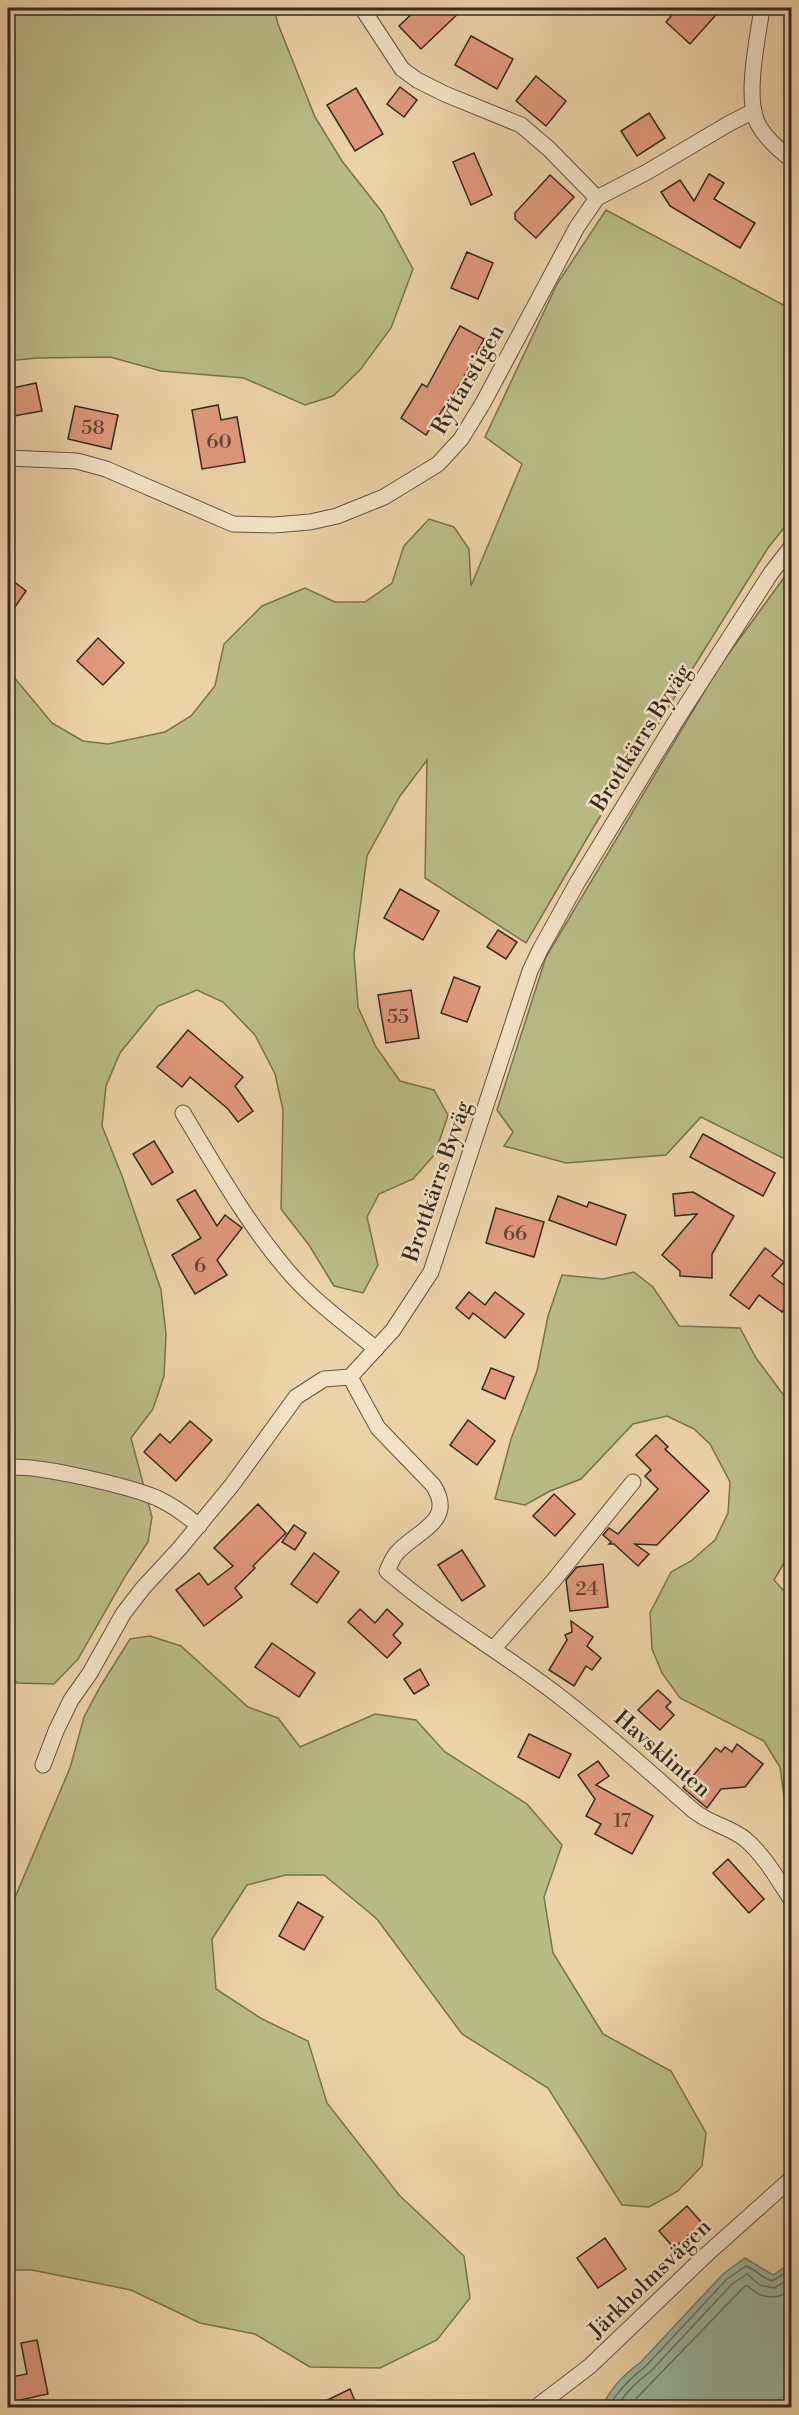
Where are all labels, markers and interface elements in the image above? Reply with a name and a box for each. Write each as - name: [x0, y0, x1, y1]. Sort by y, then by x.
- street label: Ryttarstigen: [426, 320, 511, 440]
- house number: 58: [81, 416, 105, 441]
- house number: 60: [206, 430, 232, 455]
- street label: Brottkärrs Byväg: [585, 659, 698, 817]
- house number: 55: [387, 1005, 409, 1030]
- street label: Brottkärrs Byväg: [397, 1097, 478, 1266]
- house number: 66: [503, 1222, 527, 1247]
- house number: 6: [194, 1254, 206, 1279]
- house number: 24: [575, 1577, 599, 1602]
- street label: Havsklinten: [608, 1705, 716, 1803]
- house number: 17: [613, 1809, 631, 1834]
- street label: Järkholmsvägen: [582, 2214, 717, 2345]

